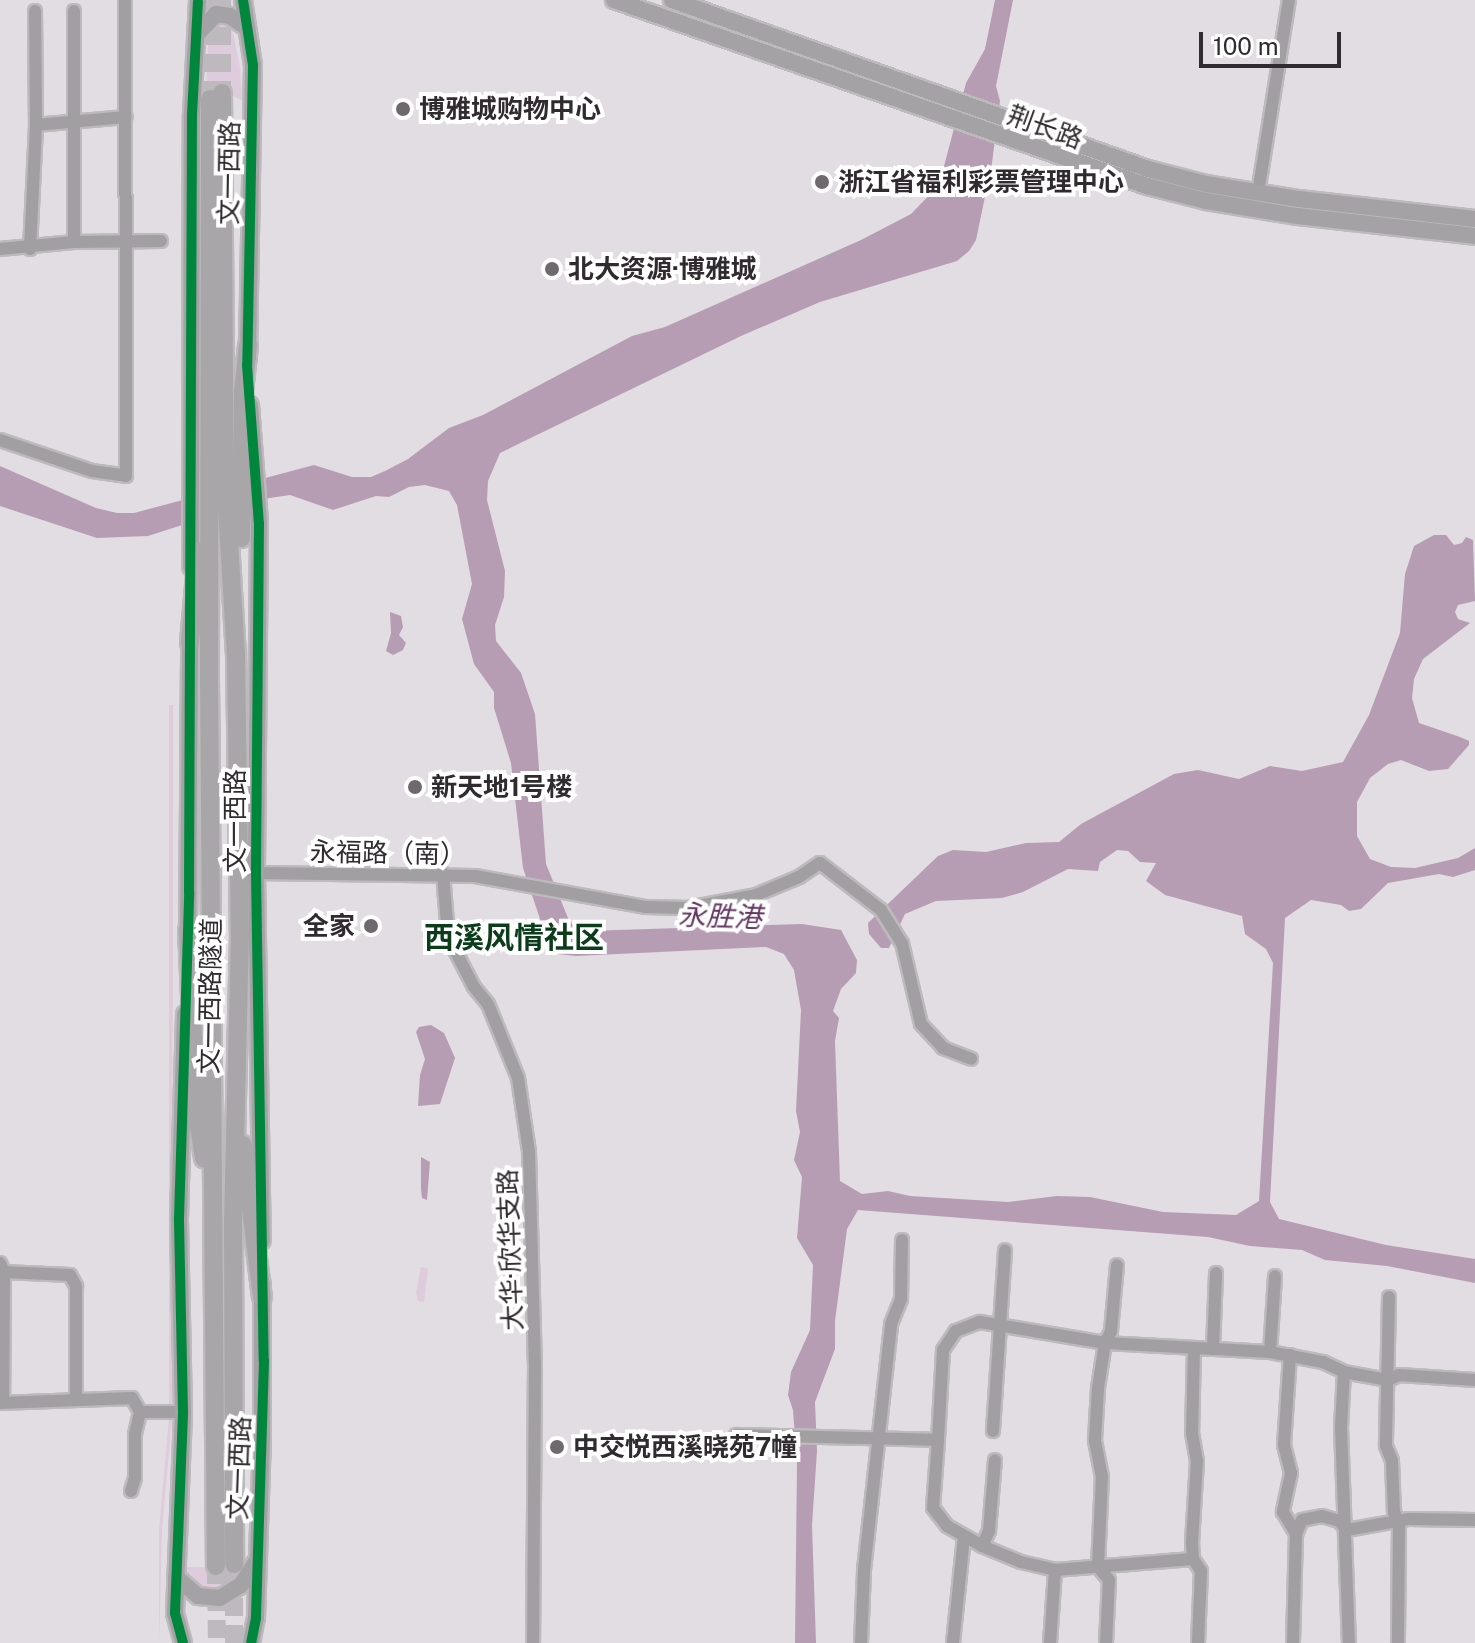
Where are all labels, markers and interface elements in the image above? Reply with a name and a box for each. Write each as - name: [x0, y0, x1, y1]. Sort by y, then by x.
- scale bar: [1203, 16, 1345, 66]
- text: 100 m: [1213, 32, 1279, 60]
- place label: 博雅城购物中心: [419, 93, 601, 125]
- street label: 荆长路: [1003, 99, 1087, 155]
- marker: 博雅城购物中心: [394, 100, 412, 118]
- street label: 文一西路: [212, 121, 246, 225]
- place label: 浙江省福利彩票管理中心: [838, 166, 1124, 198]
- marker: 浙江省福利彩票管理中心: [813, 173, 831, 191]
- place label: 北大资源·博雅城: [568, 253, 757, 285]
- marker: 北大资源·博雅城: [543, 260, 561, 278]
- street label: 文一西路: [219, 769, 251, 873]
- place label: 新天地1号楼: [431, 771, 572, 803]
- marker: 新天地1号楼: [406, 778, 424, 796]
- street label: 永福路（南）: [310, 836, 466, 870]
- water label: 永胜港: [677, 898, 763, 934]
- place label: 全家: [303, 910, 355, 942]
- marker: 全家: [362, 917, 380, 935]
- street label: 文一西路隧道: [193, 918, 227, 1074]
- district label: 西溪风情社区: [424, 919, 604, 955]
- street label: 大华·欣华支路: [492, 1169, 528, 1331]
- street label: 文一西路: [222, 1415, 256, 1521]
- place label: 中交悦西溪晓苑7幢: [573, 1431, 797, 1463]
- marker: 中交悦西溪晓苑7幢: [548, 1438, 566, 1456]

